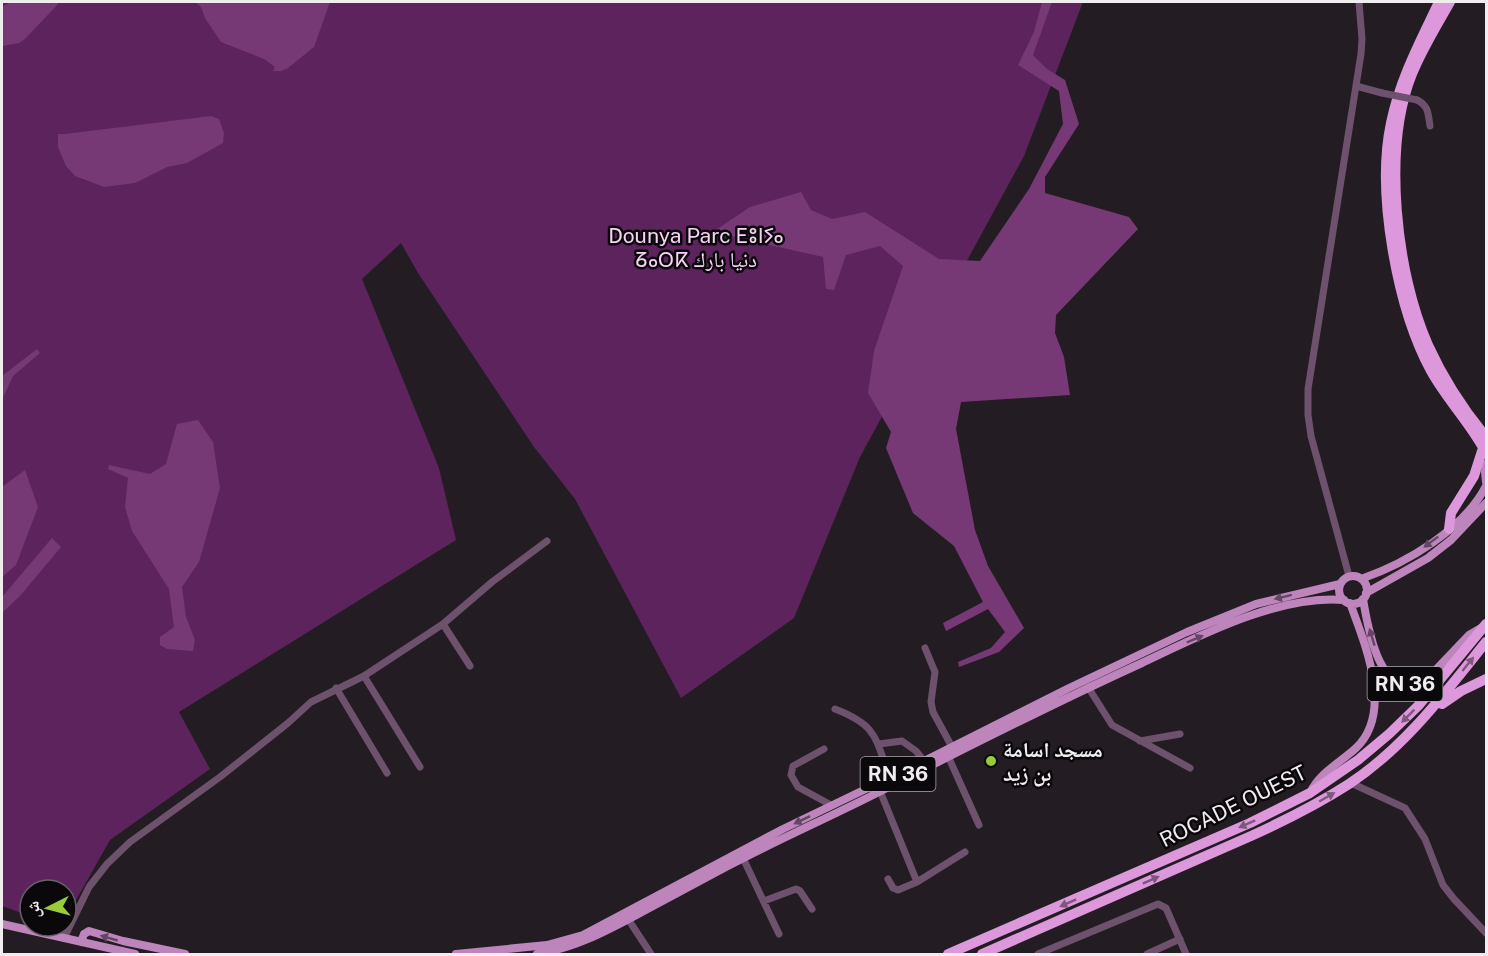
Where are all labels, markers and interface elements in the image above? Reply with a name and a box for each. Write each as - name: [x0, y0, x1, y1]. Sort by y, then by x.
- park label: Dounya Parc ⴹⵓⵏⵢⴰ ⵒⴰⵔⴽ دنيا بارك: [608, 223, 784, 272]
- one-way arrow: [1424, 536, 1440, 548]
- one-way arrow: [1274, 592, 1292, 602]
- one-way arrow: [1367, 628, 1376, 646]
- one-way arrow: [1186, 634, 1203, 643]
- one-way arrow: [1462, 657, 1474, 672]
- road number: RN 36: [1368, 667, 1442, 701]
- one-way arrow: [1401, 709, 1415, 723]
- place label: مسجد اسامة بن زيد: [1003, 737, 1103, 787]
- marker: مسجد اسامة بن زيد: [984, 754, 998, 768]
- road number: RN 36: [860, 757, 936, 791]
- street label: ROCADE OUEST: [1156, 760, 1310, 852]
- one-way arrow: [1319, 792, 1336, 802]
- one-way arrow: [793, 814, 811, 824]
- one-way arrow: [1237, 819, 1255, 829]
- one-way arrow: [1142, 875, 1160, 885]
- north arrow: [18, 878, 78, 938]
- one-way arrow: [1060, 898, 1077, 907]
- text: ش: [23, 900, 44, 919]
- one-way arrow: [100, 932, 118, 942]

